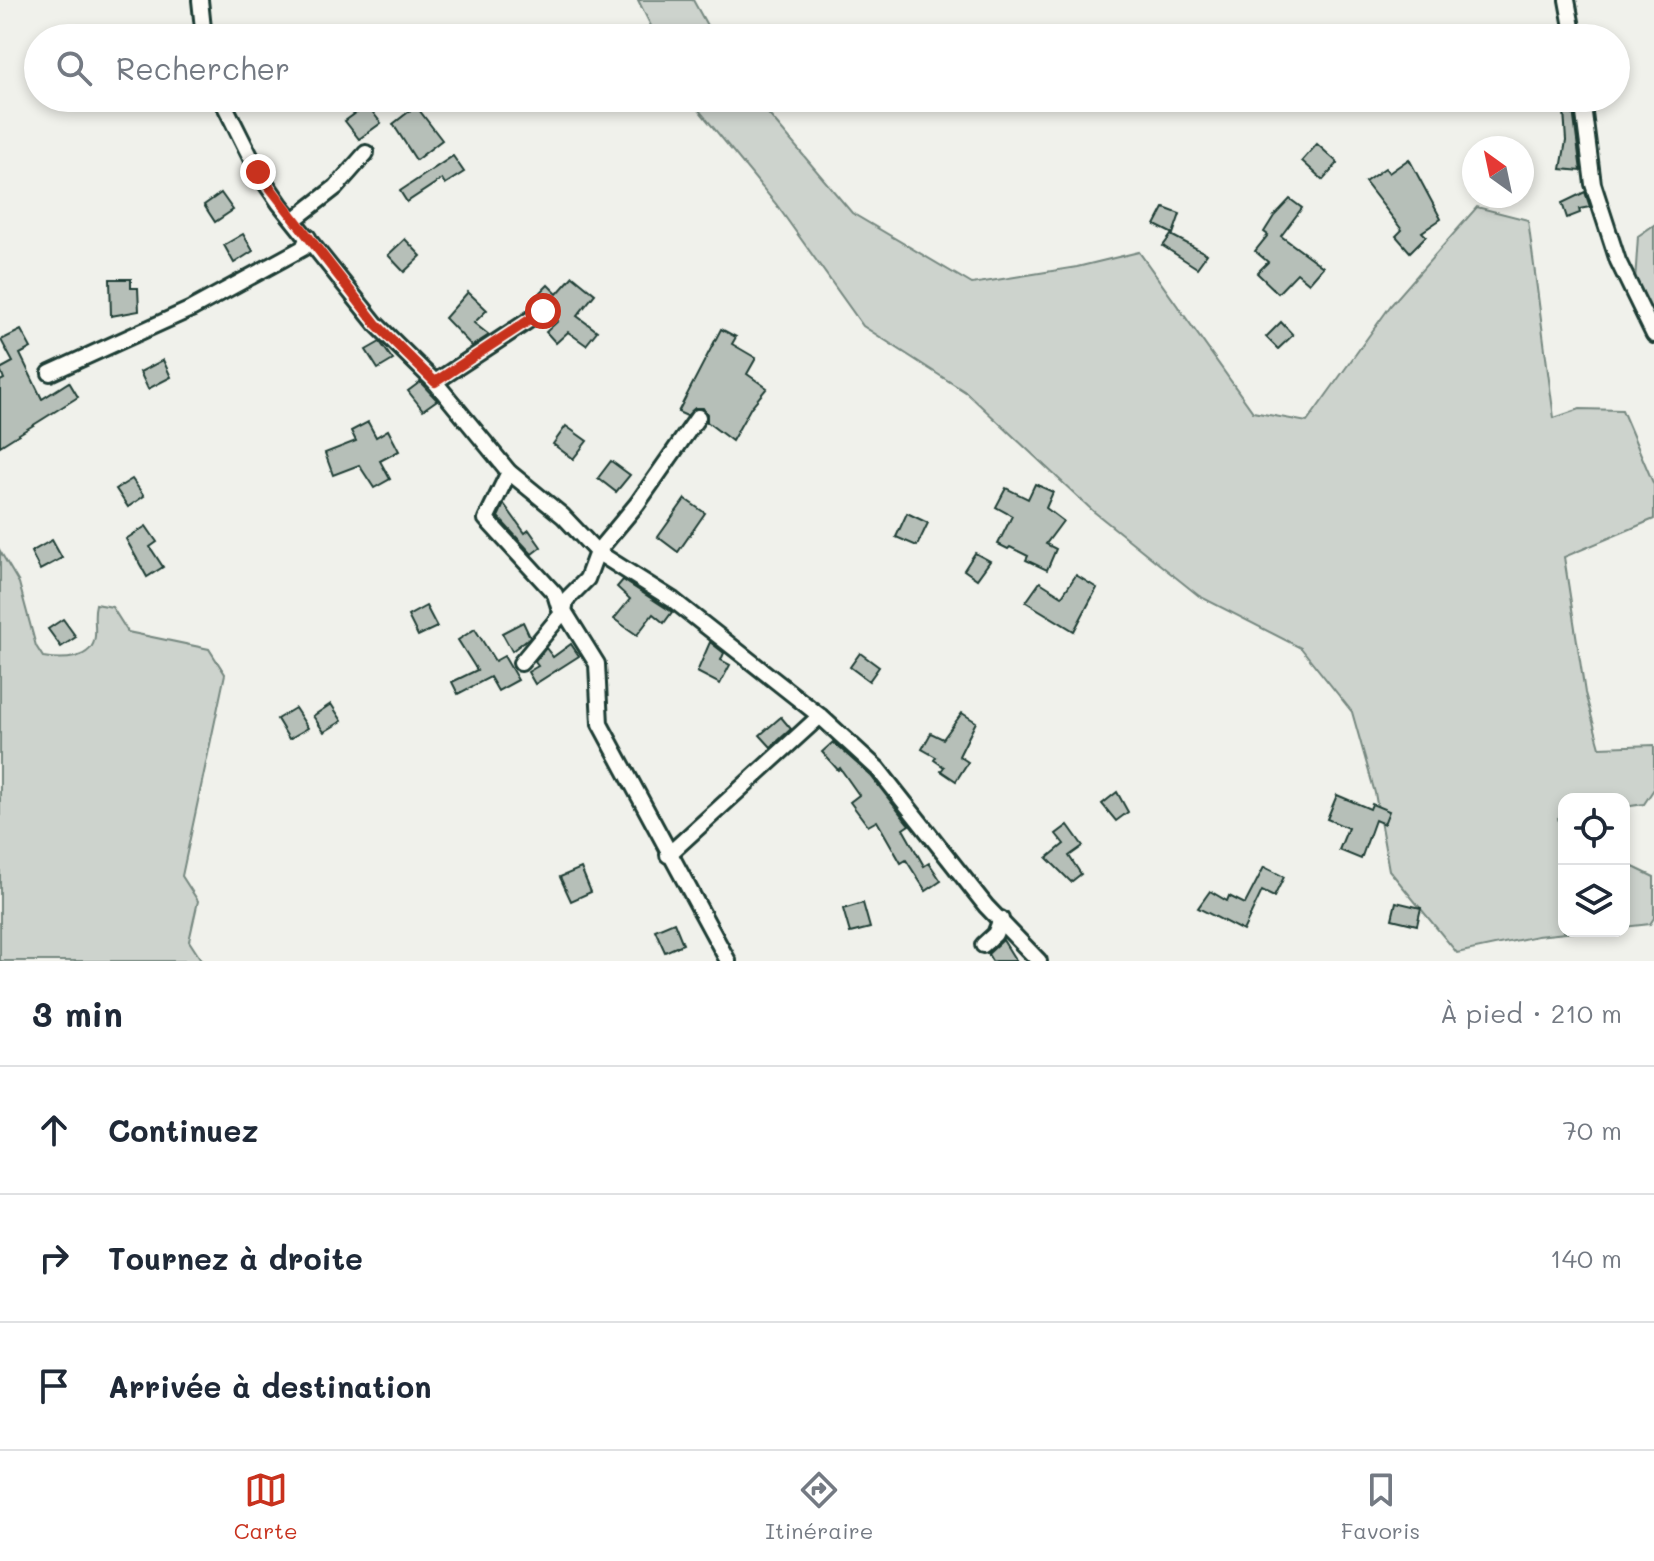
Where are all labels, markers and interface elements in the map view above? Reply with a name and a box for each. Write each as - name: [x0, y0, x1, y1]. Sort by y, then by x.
- search box: [24, 24, 1630, 112]
- icon: search: [52, 46, 96, 90]
- text: Rechercher: [116, 48, 290, 88]
- north arrow: [1462, 136, 1534, 208]
- route end: [240, 154, 276, 190]
- route start: [525, 293, 561, 329]
- map controls: [1558, 793, 1630, 937]
- button: locate: [1558, 793, 1630, 865]
- button: layers: [1558, 865, 1630, 937]
- text: 3 min: [32, 991, 123, 1036]
- text: À pied · 210 m: [1440, 996, 1622, 1030]
- icon: ahead: [32, 1108, 76, 1152]
- text: Continuez: [108, 1110, 258, 1150]
- text: 70 m: [1562, 1113, 1622, 1147]
- icon: right: [32, 1236, 76, 1280]
- text: Tournez à droite: [108, 1238, 363, 1278]
- text: 140 m: [1550, 1241, 1622, 1275]
- icon: arrive: [32, 1364, 76, 1408]
- text: Arrivée à destination: [108, 1366, 431, 1406]
- tab: Carte: [234, 1468, 298, 1545]
- tab: Itinéraire: [765, 1468, 873, 1545]
- tab: Favoris: [1341, 1468, 1420, 1545]

